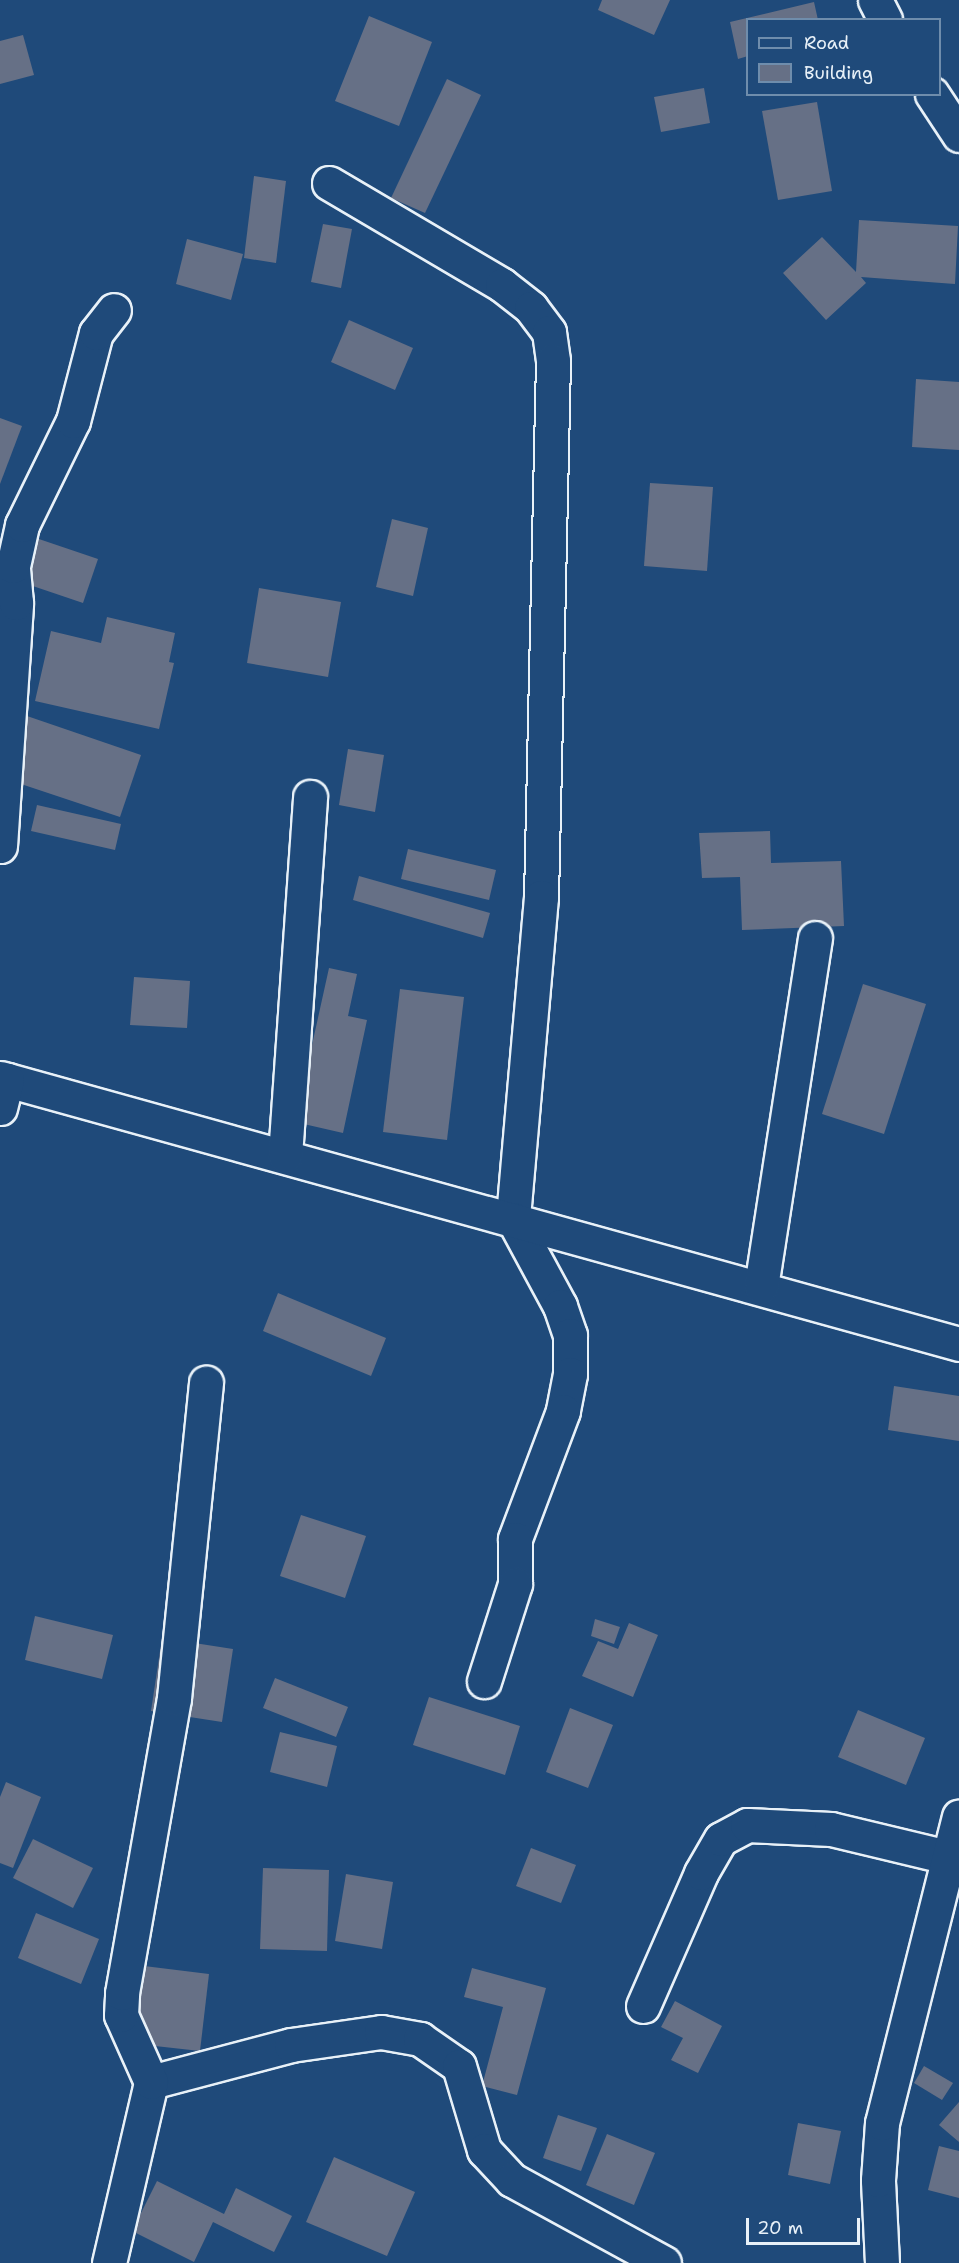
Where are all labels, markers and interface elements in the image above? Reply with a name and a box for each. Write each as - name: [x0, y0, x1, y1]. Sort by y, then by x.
- legend: [746, 18, 941, 96]
- text: Road: [804, 31, 849, 55]
- text: Building: [804, 61, 873, 85]
- scale bar: [749, 2206, 863, 2244]
- text: 20 m: [757, 2216, 803, 2240]

